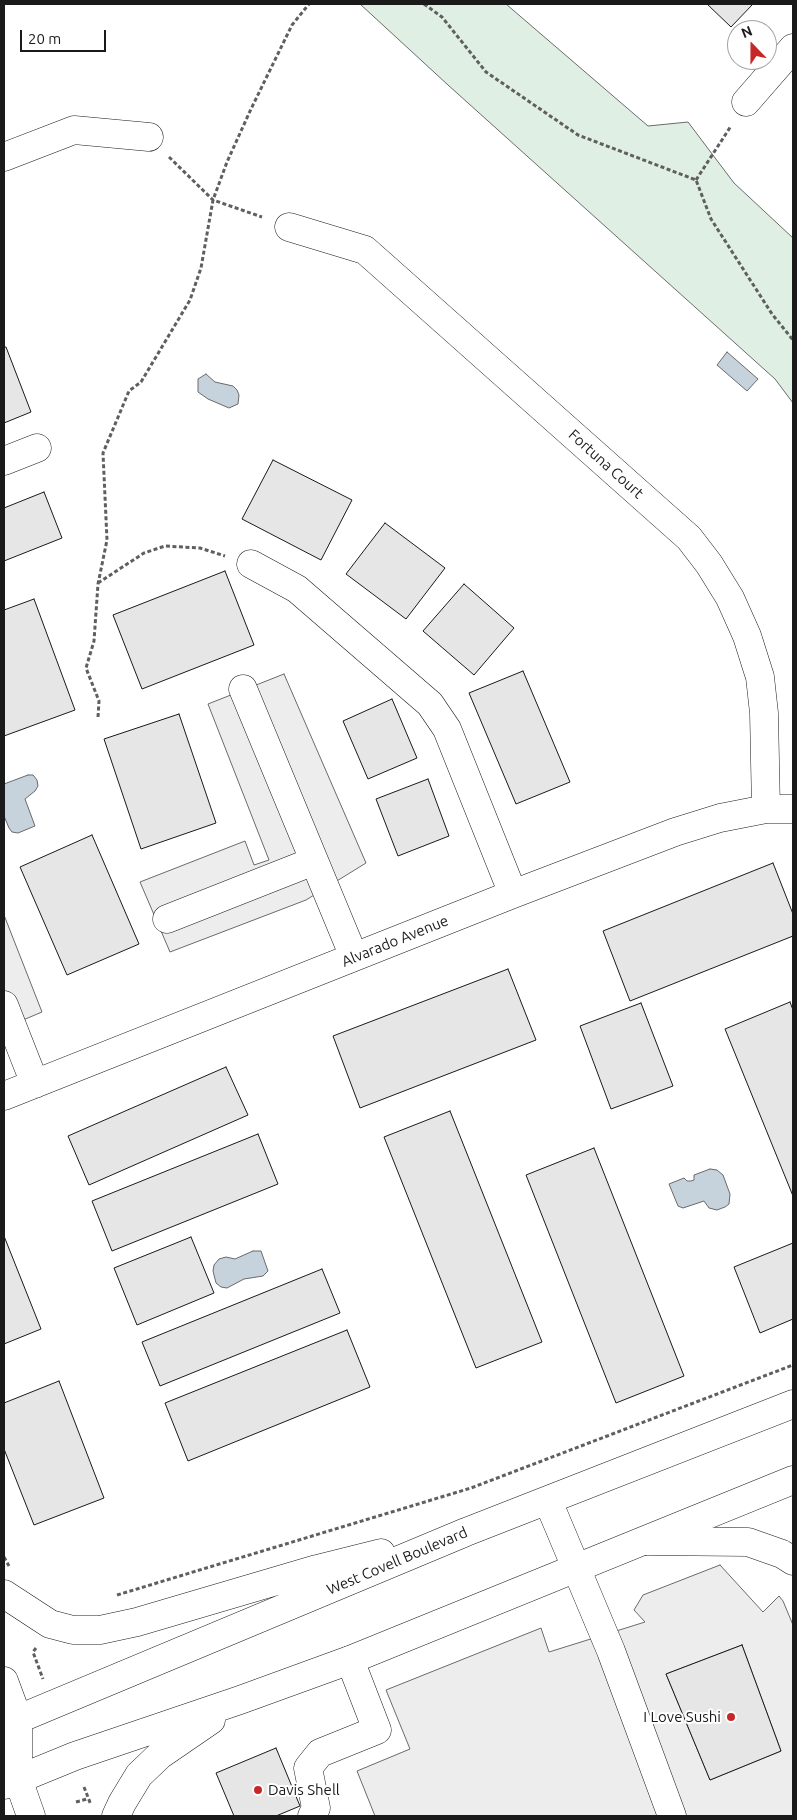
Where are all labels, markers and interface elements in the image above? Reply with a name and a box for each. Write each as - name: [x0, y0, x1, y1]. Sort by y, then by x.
- scale bar: [22, 20, 109, 52]
- north arrow: [727, 20, 777, 70]
- text: N: [739, 23, 755, 41]
- text: 20 m: [28, 30, 61, 47]
- street label: Fortuna Court: [565, 426, 647, 502]
- street label: Alvarado Avenue: [339, 911, 451, 971]
- street label: West Covell Boulevard: [324, 1523, 470, 1599]
- place label: I Love Sushi: [643, 1708, 721, 1726]
- marker: I Love Sushi: [725, 1711, 737, 1723]
- place label: Davis Shell: [268, 1781, 340, 1799]
- marker: Davis Shell: [252, 1784, 264, 1796]

